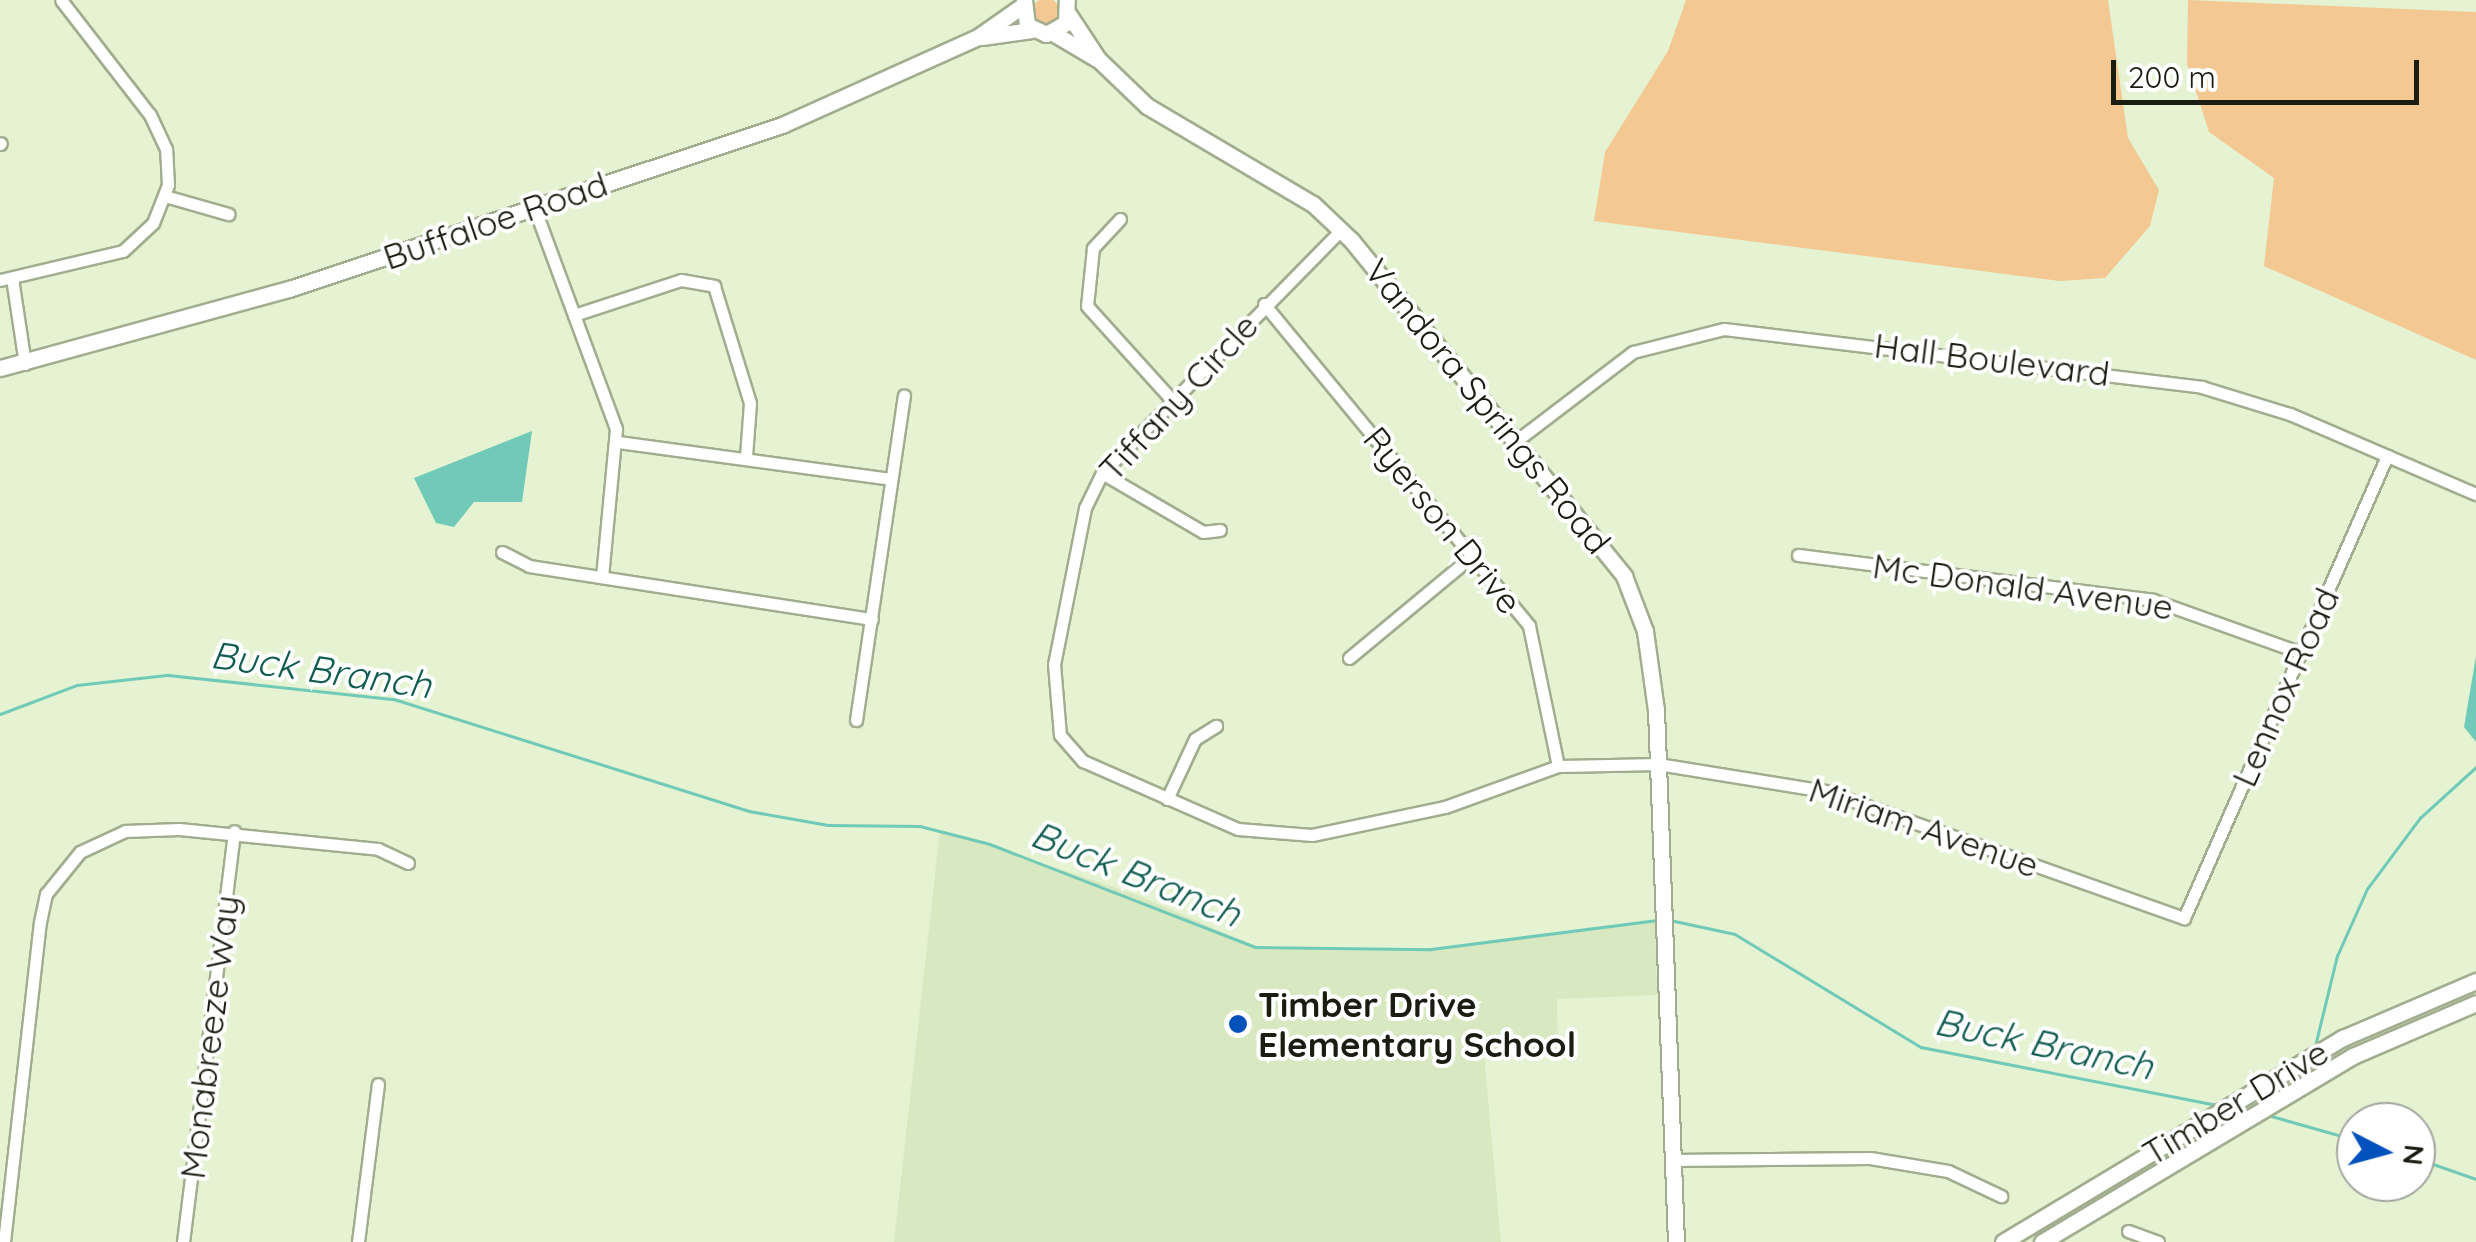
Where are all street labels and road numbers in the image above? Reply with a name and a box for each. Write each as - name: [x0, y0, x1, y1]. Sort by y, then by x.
- street label: Buffaloe Road: [377, 162, 613, 278]
- street label: Vandora Springs Road: [1356, 250, 1620, 562]
- street label: Tiffany Circle: [1090, 305, 1266, 489]
- street label: Hall Boulevard: [1872, 324, 2112, 394]
- street label: Ryerson Drive: [1355, 418, 1531, 622]
- street label: Mc Donald Avenue: [1870, 544, 2176, 628]
- street label: Lennox Road: [2223, 581, 2347, 793]
- street label: Miriam Avenue: [1804, 768, 2044, 886]
- street label: Monabreeze Way: [171, 893, 247, 1181]
- street label: Timber Drive: [2135, 1030, 2335, 1174]

